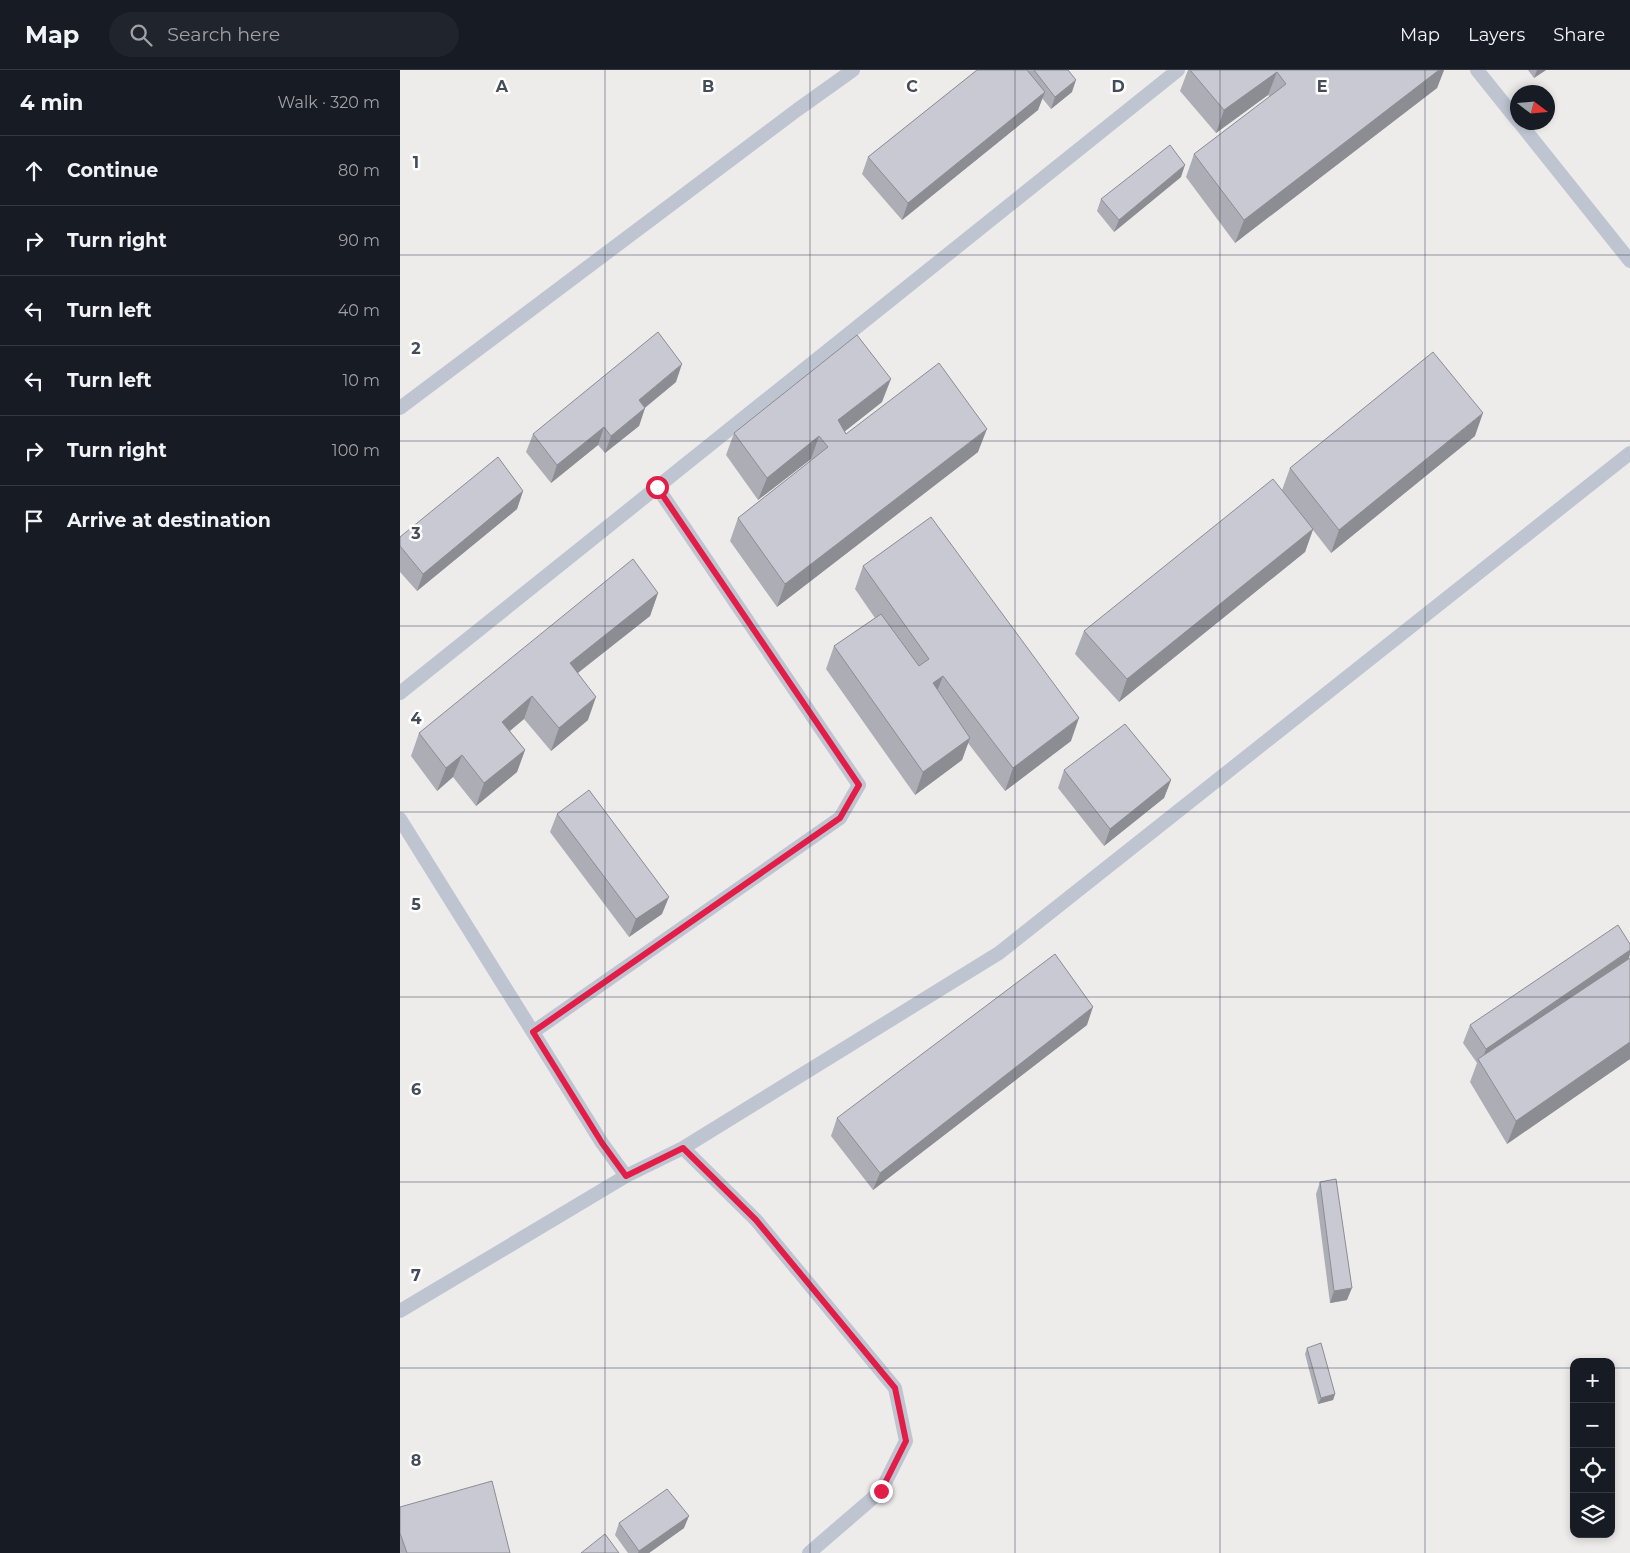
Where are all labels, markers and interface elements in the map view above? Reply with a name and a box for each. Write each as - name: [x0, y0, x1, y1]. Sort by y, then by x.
- search box: [109, 12, 459, 57]
- text: Map: [25, 20, 79, 49]
- icon: search: [127, 21, 155, 49]
- text: Search here: [167, 23, 280, 46]
- text: Map: [1400, 24, 1440, 46]
- text: Layers: [1468, 24, 1525, 46]
- text: Share: [1553, 24, 1605, 46]
- text: A: [495, 77, 509, 96]
- text: B: [702, 77, 714, 96]
- text: C: [906, 77, 918, 96]
- text: D: [1111, 77, 1125, 96]
- text: E: [1317, 77, 1327, 96]
- north arrow: [1510, 85, 1555, 130]
- text: 4 min: [20, 90, 83, 115]
- text: Walk · 320 m: [278, 93, 380, 112]
- text: 1: [413, 153, 419, 172]
- icon: ahead: [20, 157, 48, 185]
- text: Continue: [67, 159, 158, 182]
- text: 80 m: [338, 161, 380, 180]
- icon: right: [20, 227, 48, 255]
- text: Turn right: [67, 229, 167, 252]
- text: 90 m: [338, 231, 380, 250]
- icon: left: [20, 297, 48, 325]
- text: Turn left: [67, 299, 152, 322]
- text: 40 m: [338, 301, 380, 320]
- text: 2: [411, 339, 421, 358]
- icon: left: [20, 367, 48, 395]
- text: Turn left: [67, 369, 152, 392]
- text: 10 m: [342, 371, 380, 390]
- icon: right: [20, 437, 48, 465]
- text: Turn right: [67, 439, 167, 462]
- text: 100 m: [332, 441, 380, 460]
- route start: [646, 476, 669, 499]
- icon: arrive: [20, 507, 48, 535]
- text: Arrive at destination: [67, 509, 271, 532]
- text: 3: [410, 524, 421, 543]
- text: 4: [410, 709, 422, 728]
- text: 5: [411, 895, 421, 914]
- text: 6: [411, 1080, 421, 1099]
- text: 7: [411, 1266, 421, 1285]
- map controls: [1570, 1358, 1615, 1538]
- button: +: [1570, 1358, 1615, 1403]
- button: −: [1570, 1403, 1615, 1448]
- button: locate: [1570, 1448, 1615, 1493]
- text: 8: [411, 1451, 421, 1470]
- route end: [870, 1480, 893, 1503]
- button: layers: [1570, 1493, 1615, 1538]

